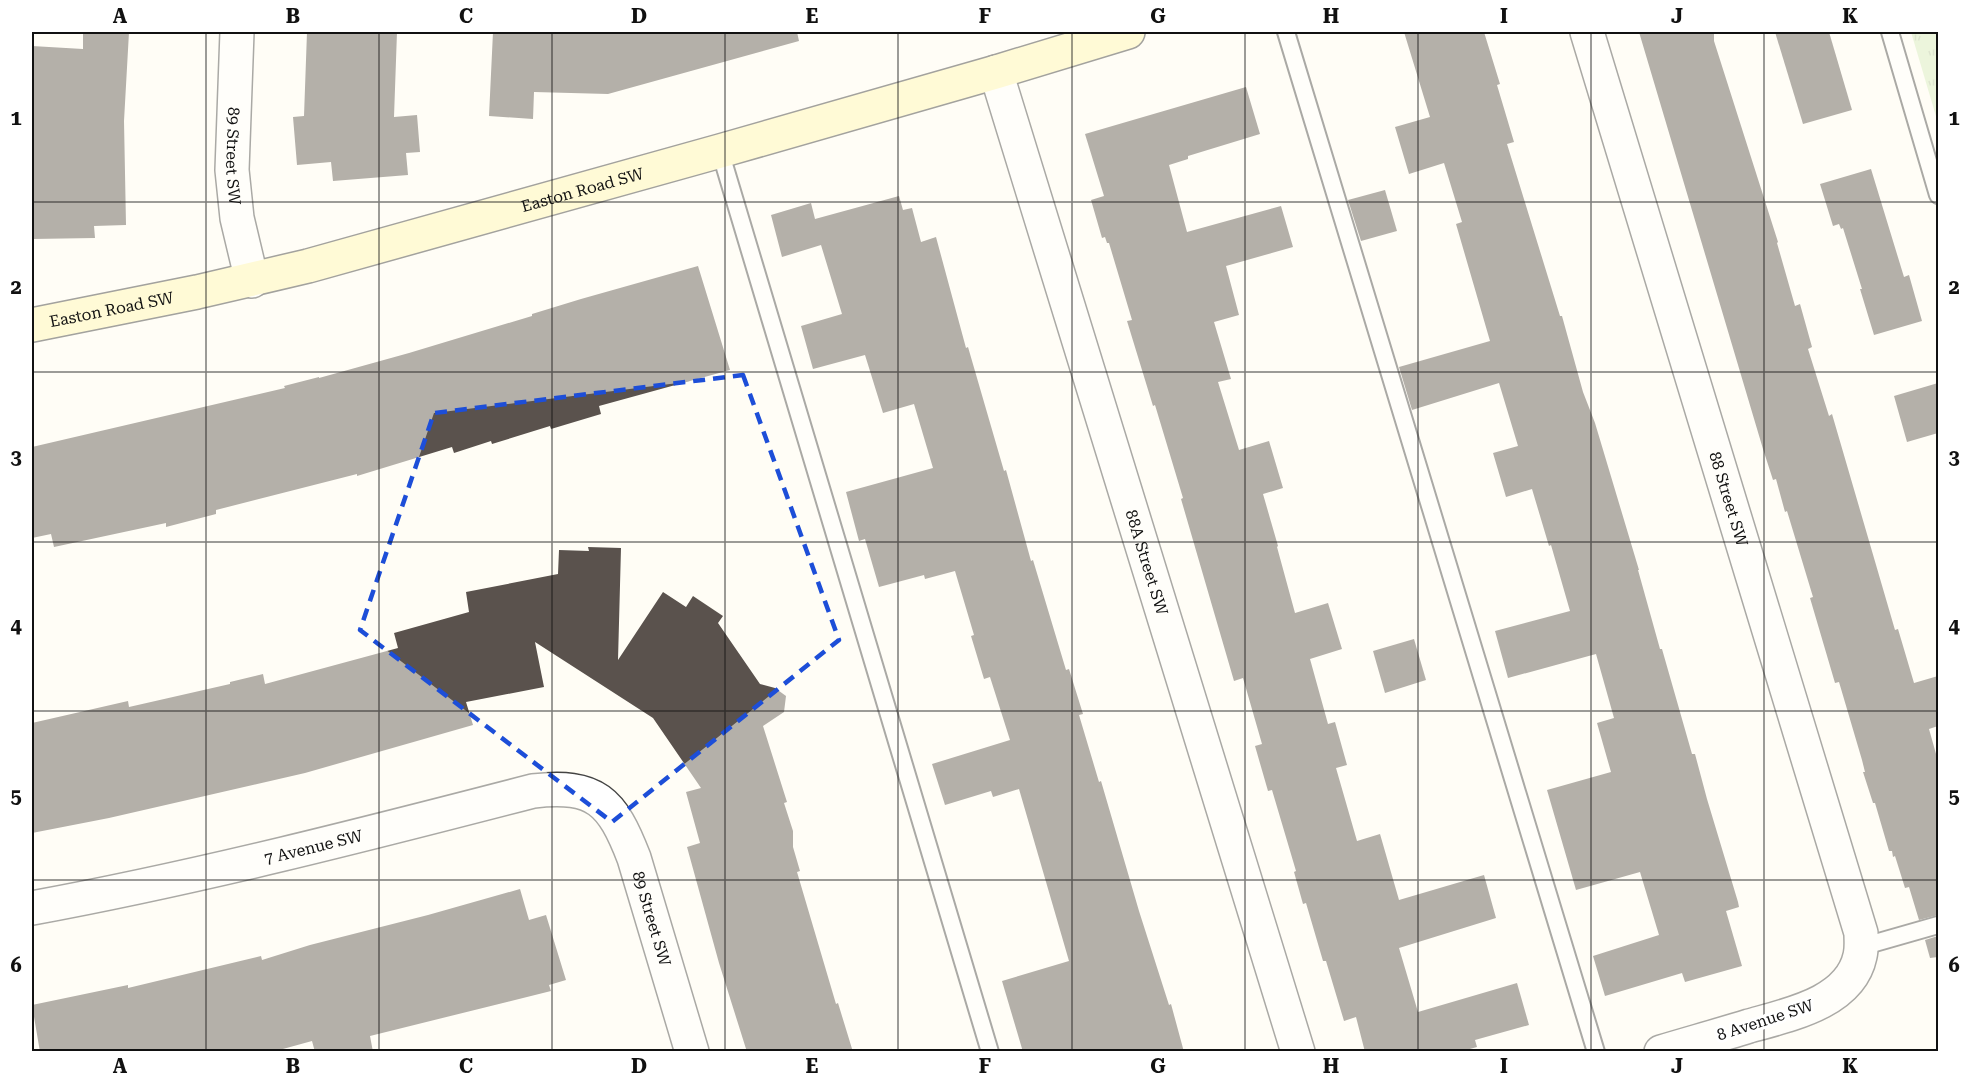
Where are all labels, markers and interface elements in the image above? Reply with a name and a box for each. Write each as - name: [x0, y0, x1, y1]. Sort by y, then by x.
- text: A: [113, 4, 128, 28]
- text: B: [286, 4, 300, 28]
- text: C: [459, 4, 473, 28]
- text: D: [631, 4, 647, 28]
- text: E: [806, 4, 819, 28]
- text: F: [979, 4, 991, 28]
- text: G: [1150, 4, 1166, 28]
- text: H: [1323, 4, 1339, 28]
- text: I: [1500, 4, 1508, 28]
- text: J: [1671, 4, 1683, 28]
- text: K: [1842, 4, 1858, 28]
- text: 1: [10, 106, 22, 130]
- text: 1: [1948, 106, 1960, 130]
- street label: 89 Street SW: [222, 107, 245, 206]
- street label: Easton Road SW: [519, 163, 646, 216]
- text: 2: [10, 275, 22, 299]
- text: 2: [1948, 275, 1960, 299]
- street label: Easton Road SW: [48, 287, 176, 331]
- text: 3: [10, 445, 22, 469]
- text: 3: [1948, 445, 1960, 469]
- street label: 88 Street SW: [1706, 449, 1753, 549]
- street label: 88A Street SW: [1122, 507, 1172, 618]
- text: 4: [10, 614, 22, 638]
- text: 4: [1948, 614, 1960, 638]
- text: 5: [10, 784, 22, 808]
- text: 5: [1948, 784, 1960, 808]
- street label: 7 Avenue SW: [262, 825, 365, 868]
- street label: 89 Street SW: [629, 869, 675, 969]
- text: 6: [10, 953, 22, 977]
- text: 6: [1948, 953, 1960, 977]
- street label: 8 Avenue SW: [1714, 995, 1816, 1045]
- text: A: [113, 1054, 128, 1078]
- text: B: [286, 1054, 300, 1078]
- text: C: [459, 1054, 473, 1078]
- text: D: [631, 1054, 647, 1078]
- text: E: [806, 1054, 819, 1078]
- text: F: [979, 1054, 991, 1078]
- text: G: [1150, 1054, 1166, 1078]
- text: H: [1323, 1054, 1339, 1078]
- text: I: [1500, 1054, 1508, 1078]
- text: J: [1671, 1054, 1683, 1078]
- text: K: [1842, 1054, 1858, 1078]

